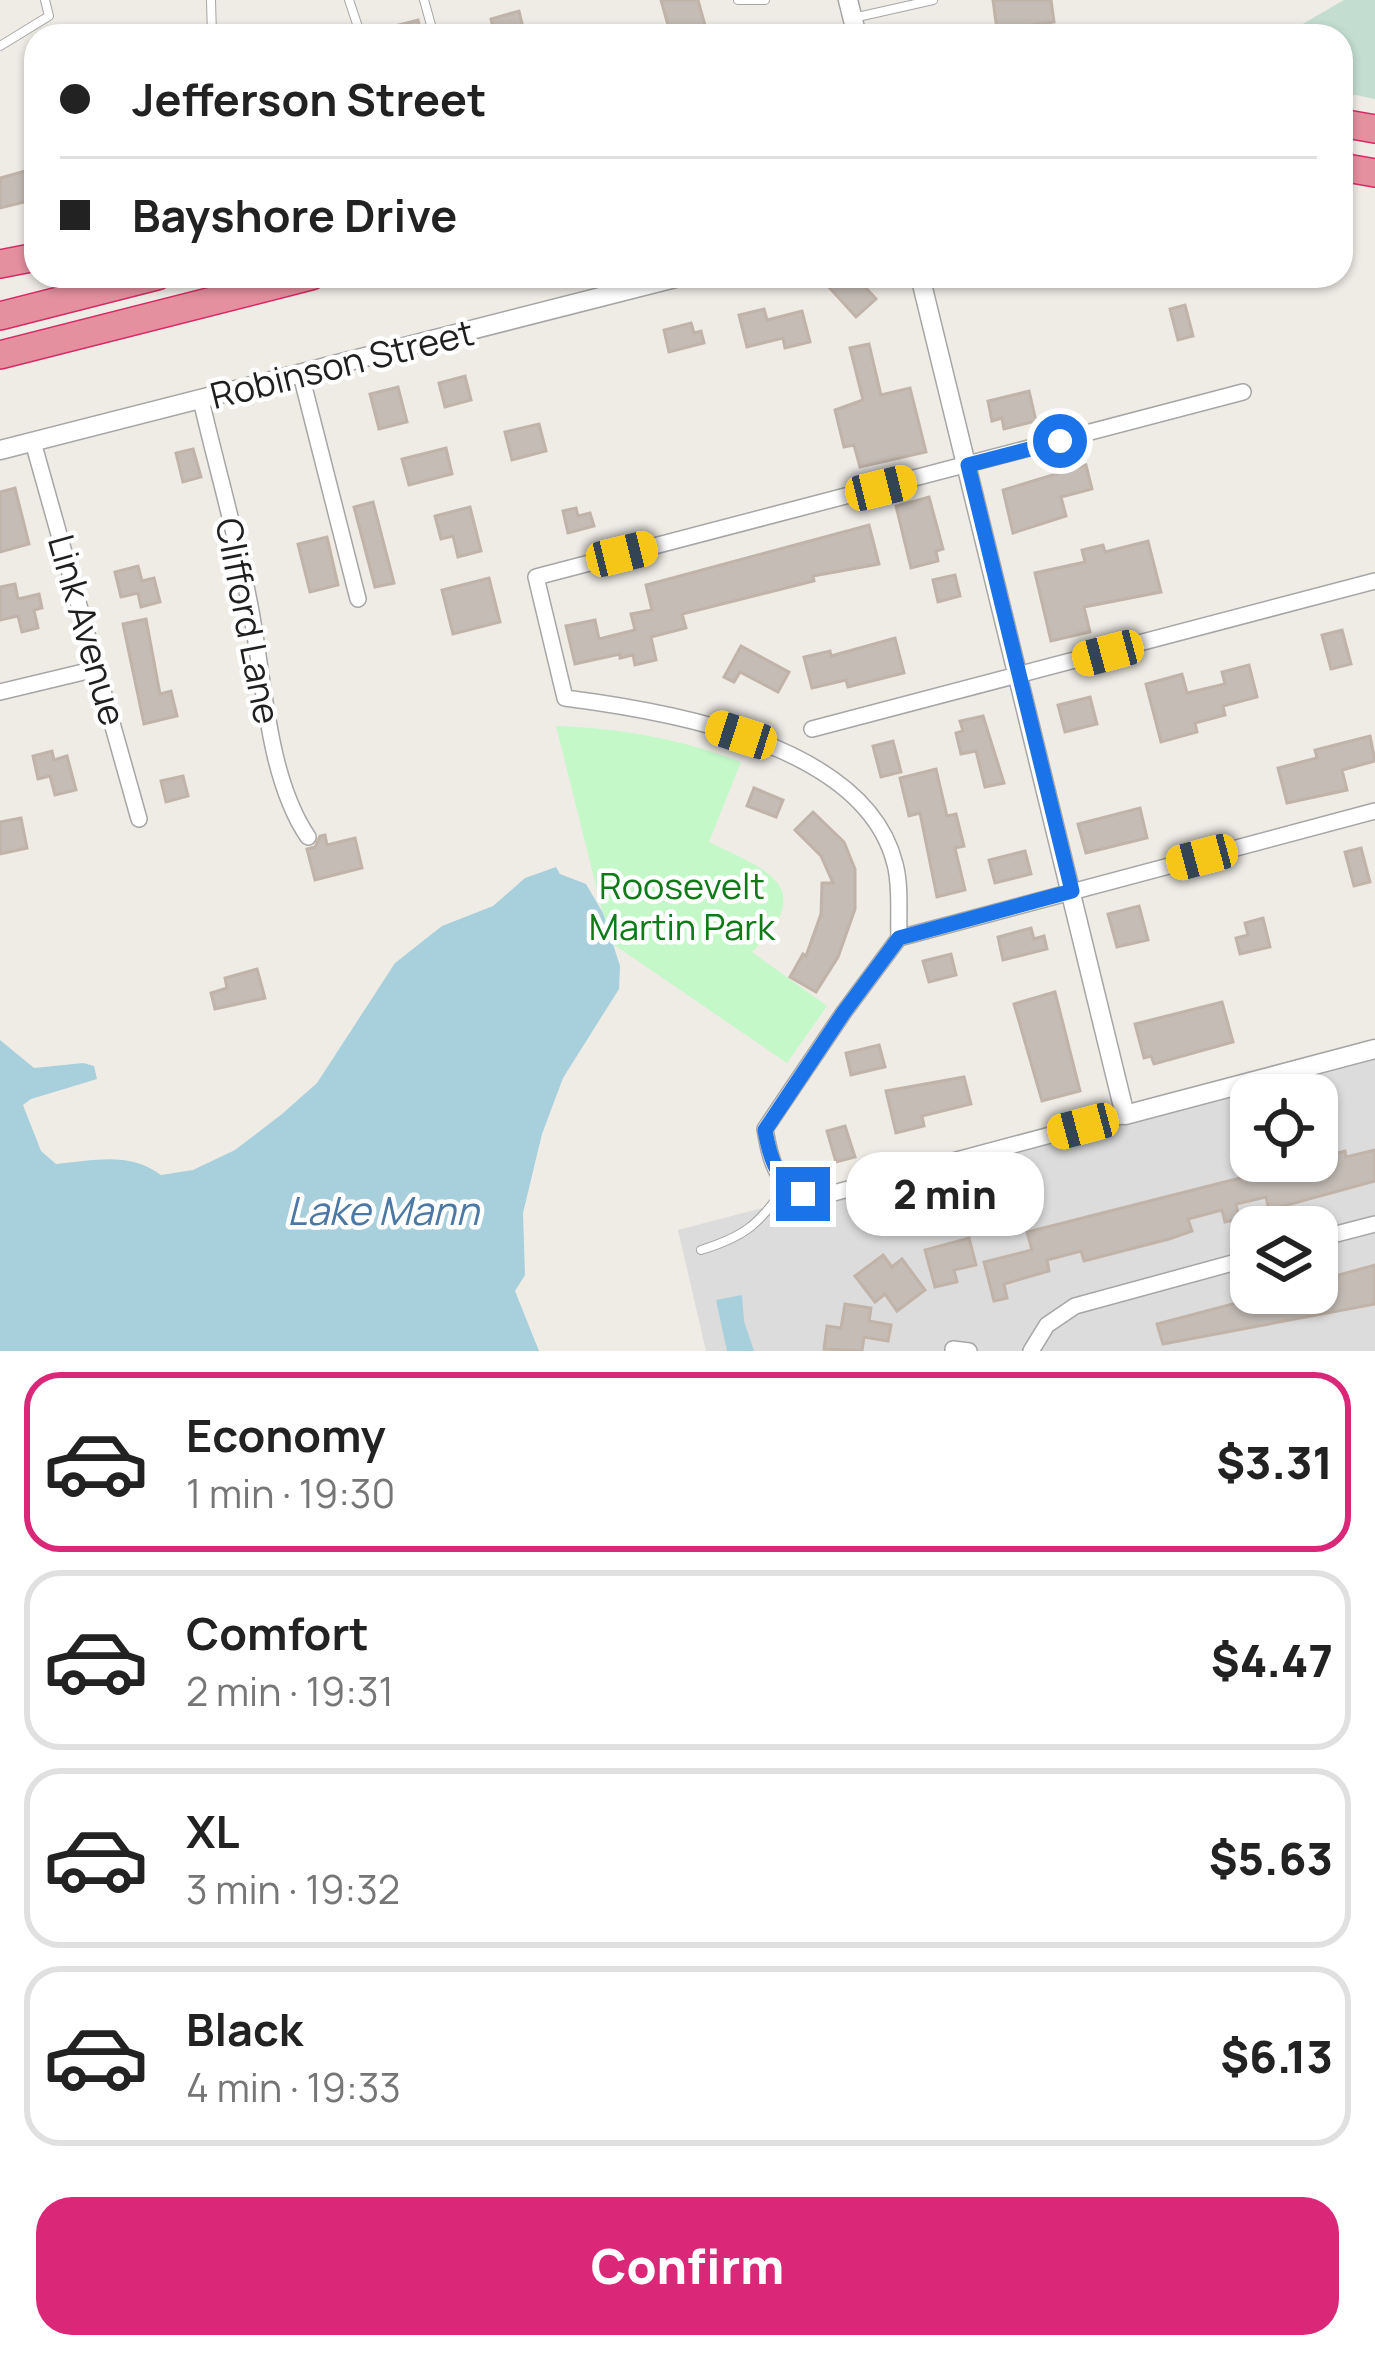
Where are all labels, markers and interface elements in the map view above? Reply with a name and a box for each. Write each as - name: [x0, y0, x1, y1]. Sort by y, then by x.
- text: Jefferson Street: [132, 68, 487, 130]
- text: Bayshore Drive: [132, 184, 457, 246]
- street label: Robinson Street: [205, 307, 479, 420]
- route start: [1033, 414, 1087, 468]
- car: [842, 462, 920, 514]
- street label: Clifford Lane: [205, 514, 292, 728]
- car: [583, 528, 661, 580]
- street label: Link Avenue: [37, 529, 138, 731]
- car: [1069, 626, 1147, 680]
- car: [701, 707, 781, 763]
- car: [1163, 830, 1241, 884]
- park label: Roosevelt Martin Park: [589, 861, 776, 951]
- map controls: [1230, 1074, 1338, 1314]
- button: locate: [1230, 1074, 1338, 1182]
- car: [1044, 1099, 1122, 1153]
- callout: 2 min: [845, 1152, 1043, 1236]
- route end: [776, 1167, 830, 1221]
- text: 2 min: [893, 1167, 997, 1221]
- water label: Lake Mann: [287, 1183, 481, 1237]
- button: layers: [1230, 1206, 1338, 1314]
- text: Economy: [186, 1404, 386, 1466]
- icon: car: [42, 1408, 150, 1516]
- text: $3.31: [1216, 1431, 1333, 1493]
- text: 1 min · 19:30: [186, 1466, 395, 1520]
- text: Comfort: [186, 1602, 369, 1664]
- icon: car: [42, 1606, 150, 1714]
- text: $4.47: [1211, 1629, 1333, 1691]
- text: 2 min · 19:31: [186, 1664, 394, 1718]
- text: XL: [186, 1800, 240, 1862]
- icon: car: [42, 1804, 150, 1912]
- text: $5.63: [1209, 1827, 1333, 1889]
- text: 3 min · 19:32: [186, 1862, 400, 1916]
- text: Black: [186, 1998, 303, 2060]
- icon: car: [42, 2002, 150, 2110]
- text: $6.13: [1220, 2025, 1333, 2087]
- text: 4 min · 19:33: [186, 2060, 401, 2114]
- button: Confirm: [36, 2197, 1339, 2335]

